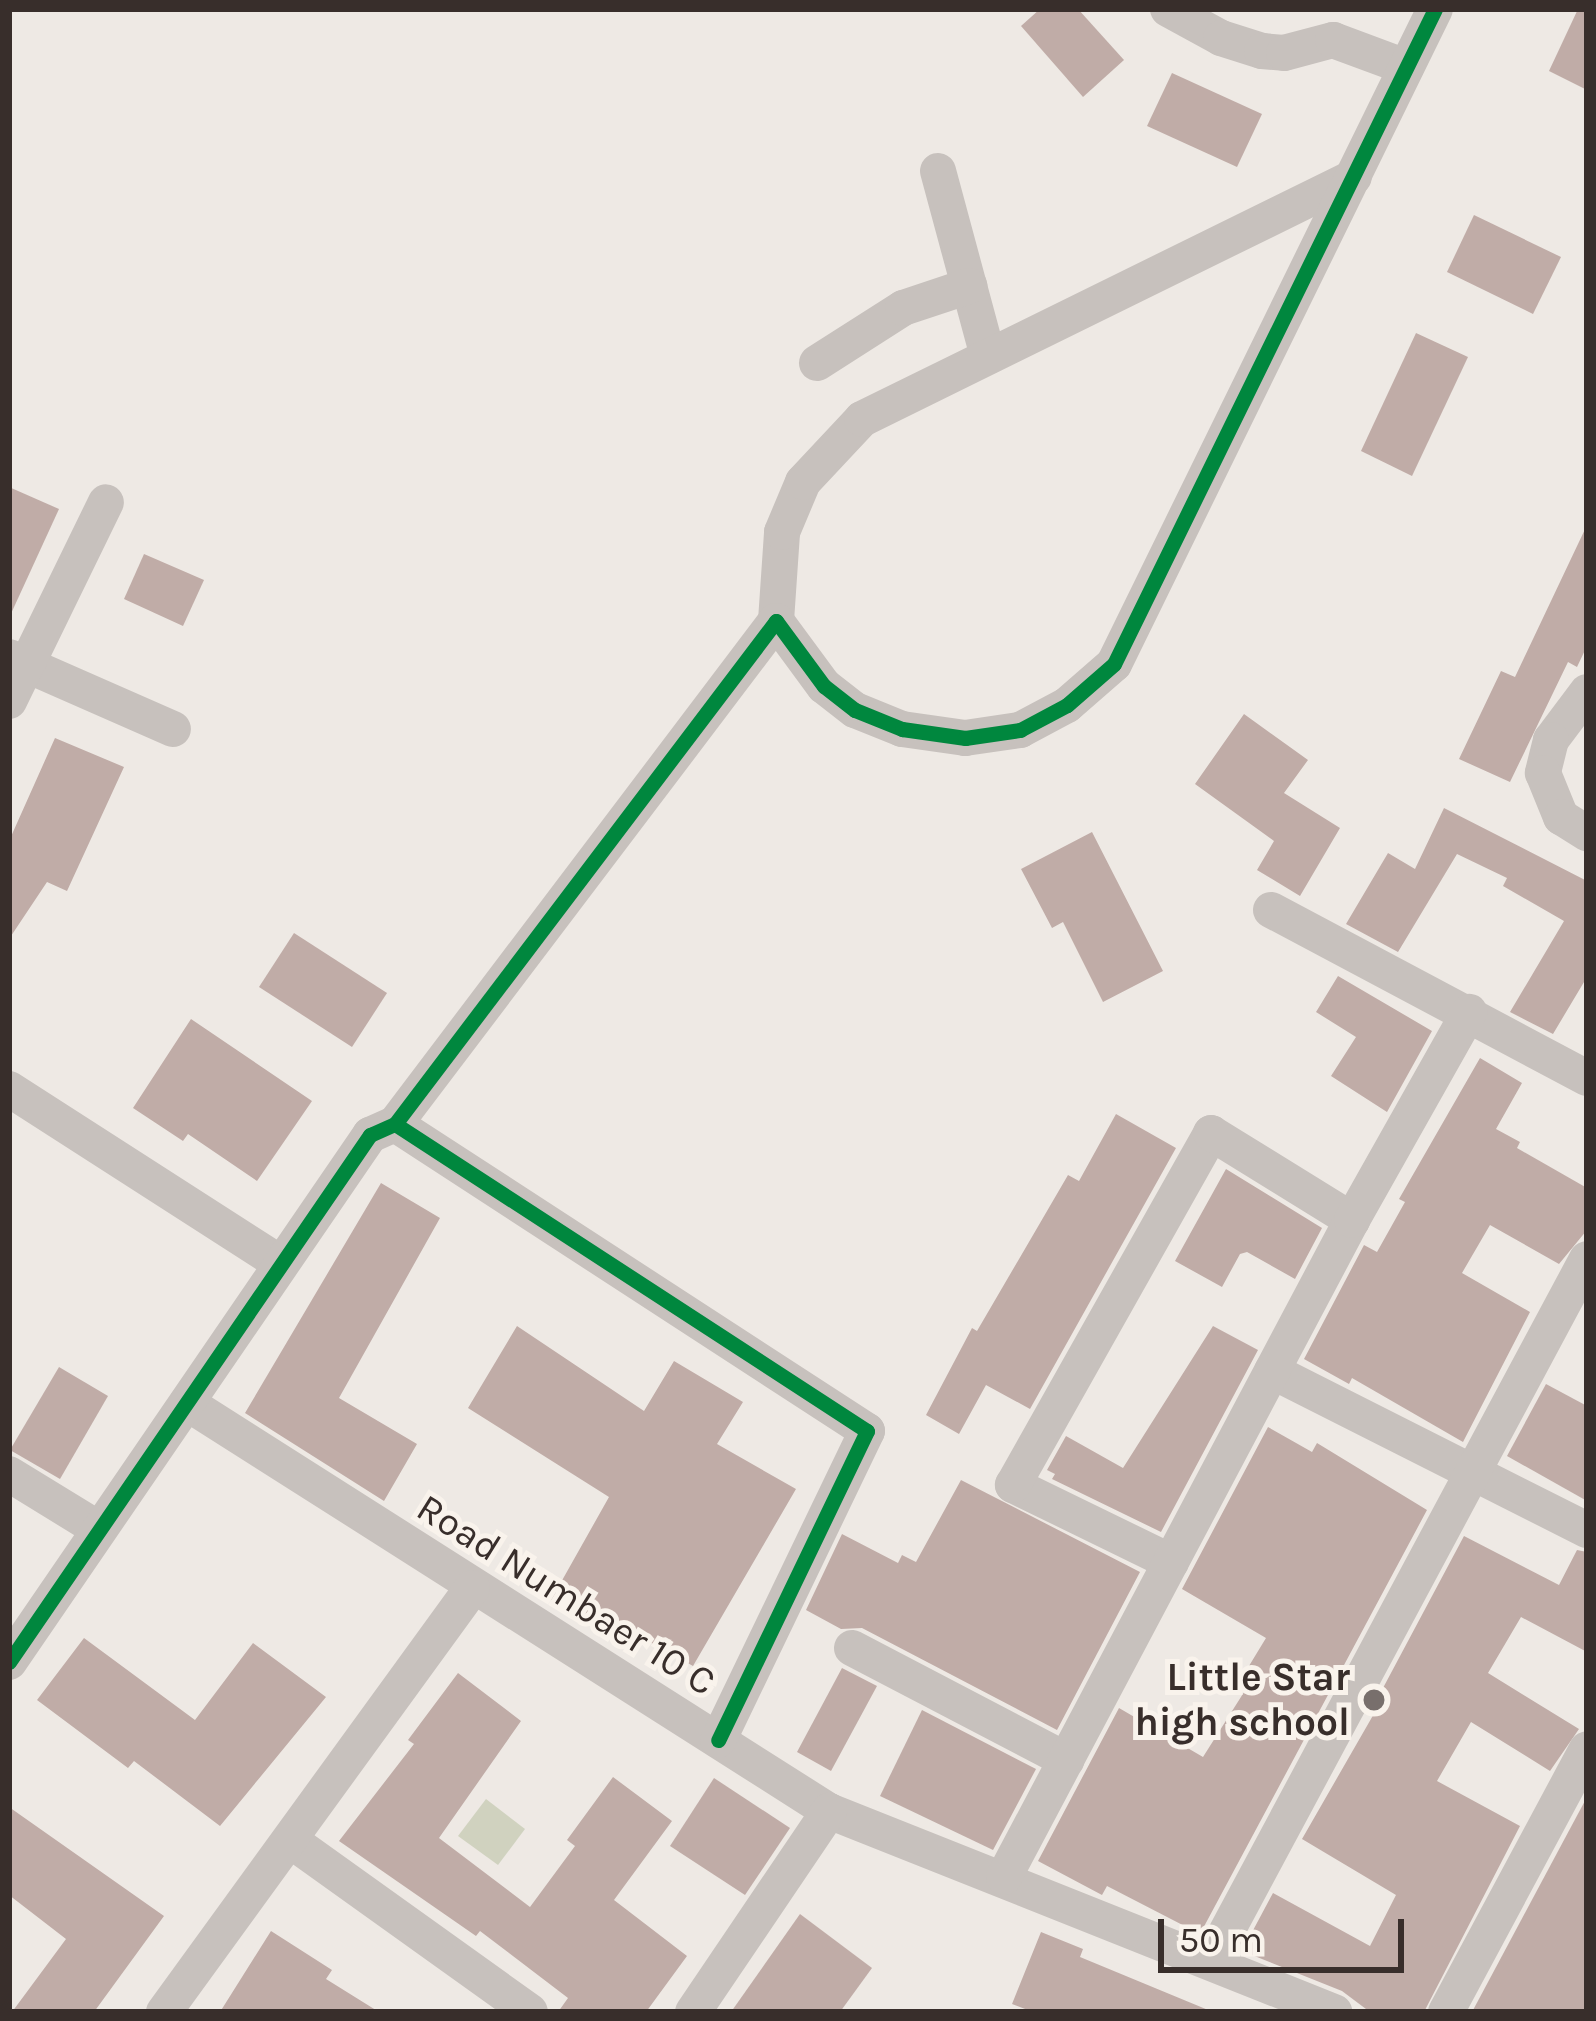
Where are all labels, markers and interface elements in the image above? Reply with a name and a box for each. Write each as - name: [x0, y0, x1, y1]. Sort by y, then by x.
- street label: Road Numbaer 10 C: [408, 1484, 724, 1706]
- place label: Little Star high school: [1135, 1655, 1350, 1746]
- marker: Little Star high school: [1361, 1687, 1387, 1713]
- scale bar: [1164, 1895, 1410, 1969]
- text: 50 m: [1179, 1919, 1263, 1961]

